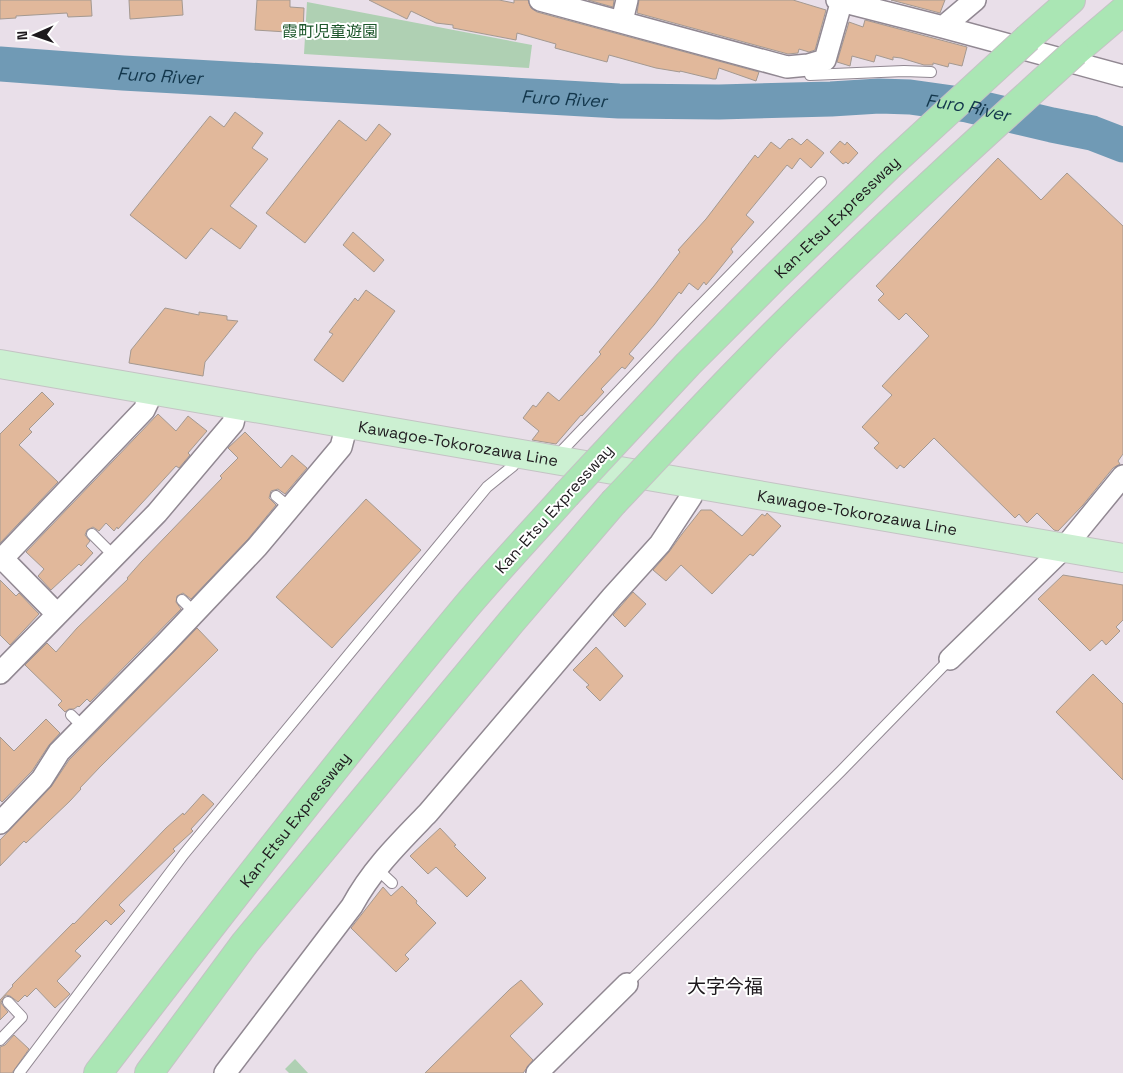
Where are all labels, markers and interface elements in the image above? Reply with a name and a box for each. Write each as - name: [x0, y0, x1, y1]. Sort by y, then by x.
- north arrow: [10, 10, 60, 60]
- park label: 霞町児童遊園: [282, 21, 378, 42]
- text: N: [13, 30, 31, 40]
- water label: Furo River: [116, 61, 205, 89]
- water label: Furo River: [521, 84, 610, 112]
- water label: Furo River: [924, 88, 1015, 127]
- street label: Kan-Etsu Expressway: [769, 151, 904, 283]
- street label: Kawagoe-Tokorozawa Line: [357, 416, 560, 471]
- street label: Kan-Etsu Expressway: [490, 440, 618, 578]
- street label: Kawagoe-Tokorozawa Line: [756, 485, 959, 540]
- street label: Kan-Etsu Expressway: [235, 747, 355, 891]
- district label: 大字今福: [687, 974, 763, 999]

